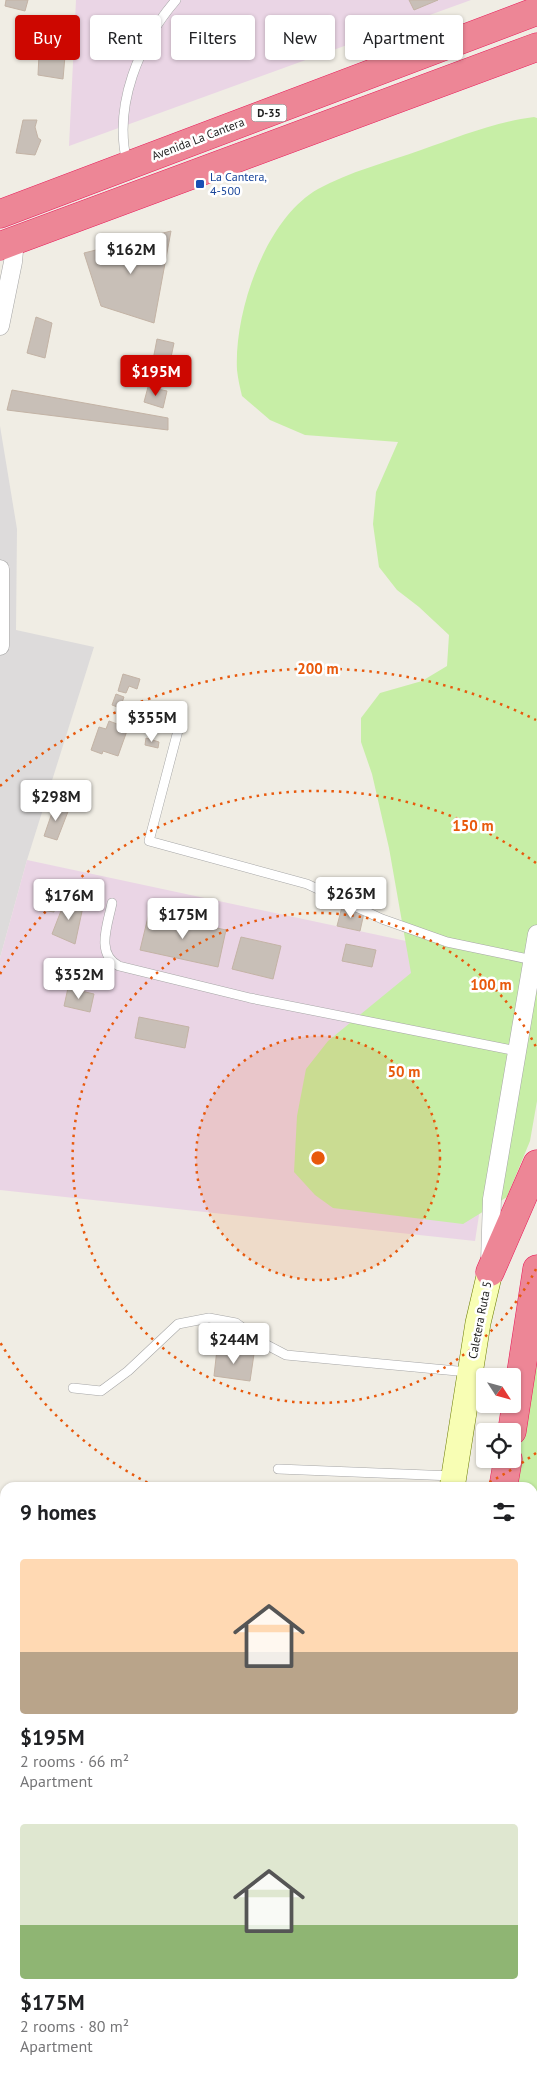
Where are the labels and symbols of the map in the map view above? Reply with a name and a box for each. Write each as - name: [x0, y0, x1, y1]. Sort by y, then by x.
- road number: D-35: [252, 105, 286, 122]
- street label: Avenida La Cantera: [149, 114, 246, 163]
- place label: La Cantera, 4-500: [210, 169, 267, 198]
- marker: La Cantera, 4-500: [194, 178, 206, 190]
- pin: $162M: [96, 232, 166, 275]
- pin: $195M: [121, 354, 191, 397]
- text: 200 m: [297, 659, 339, 678]
- pin: $355M: [117, 700, 187, 743]
- pin: $298M: [21, 780, 91, 822]
- text: 150 m: [452, 816, 494, 835]
- pin: $263M: [316, 876, 386, 919]
- pin: $176M: [34, 878, 104, 921]
- pin: $175M: [148, 898, 218, 940]
- pin: $352M: [44, 958, 114, 1000]
- text: 100 m: [470, 975, 512, 994]
- text: 50 m: [388, 1062, 420, 1081]
- centre of rings: [309, 1149, 327, 1167]
- street label: Caletera Ruta 5: [465, 1280, 494, 1360]
- pin: $244M: [199, 1322, 269, 1365]
- north arrow: [476, 1368, 521, 1412]

